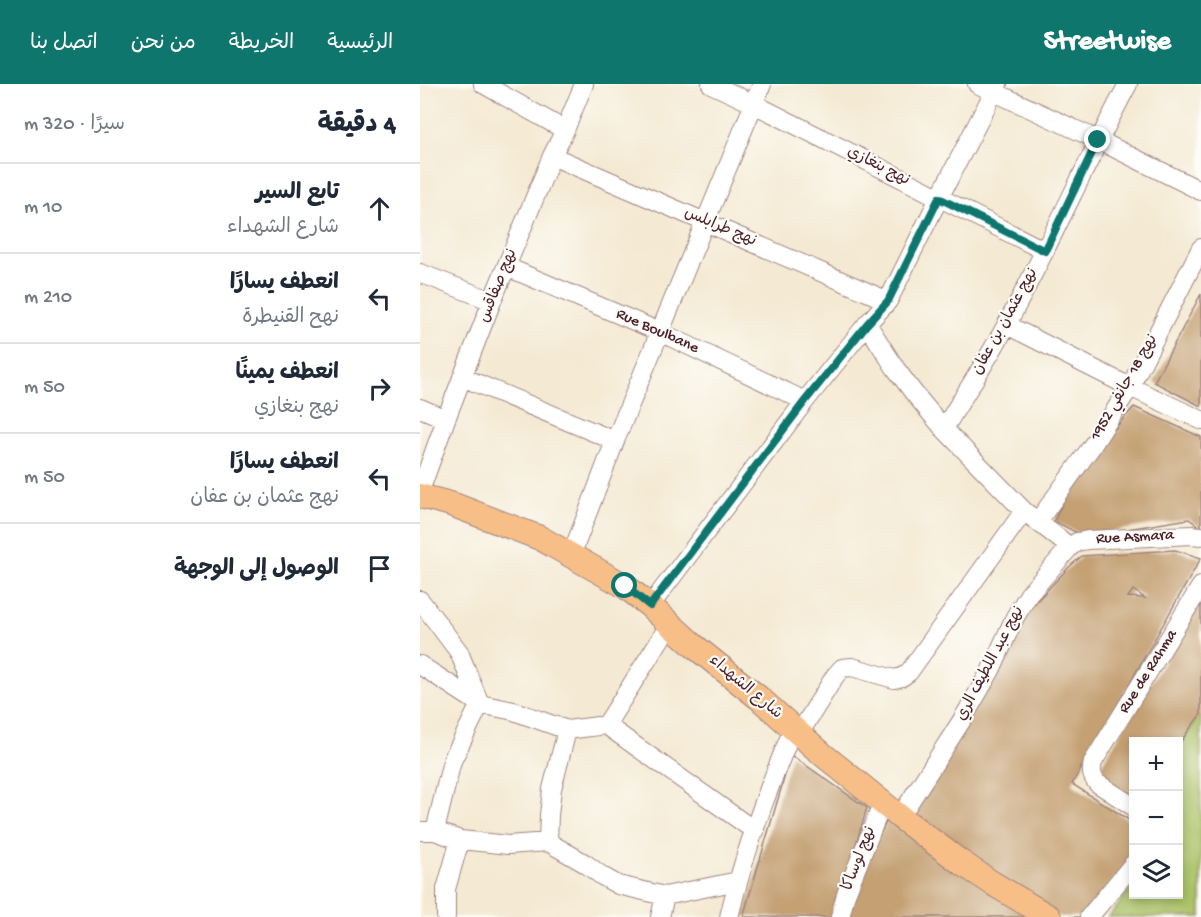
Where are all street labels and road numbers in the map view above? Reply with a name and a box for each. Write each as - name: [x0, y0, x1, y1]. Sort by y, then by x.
- street label: نهج بنغازي: [843, 143, 913, 191]
- street label: نهج طرابلس: [681, 204, 759, 252]
- street label: نهج صفاقس: [476, 246, 522, 326]
- street label: نهج عثمان بن عفان: [969, 265, 1043, 379]
- street label: Rue Boulbane: [613, 305, 702, 359]
- street label: نهج 18 جانفي 1952: [1086, 332, 1165, 446]
- street label: Rue Asmara: [1096, 526, 1176, 550]
- street label: نهج عبد اللطيف الري: [953, 604, 1029, 724]
- street label: Rue de Rahma: [1116, 626, 1183, 718]
- street label: شارع الشهداء: [705, 652, 785, 724]
- street label: نهج لوساكا: [839, 824, 881, 894]

